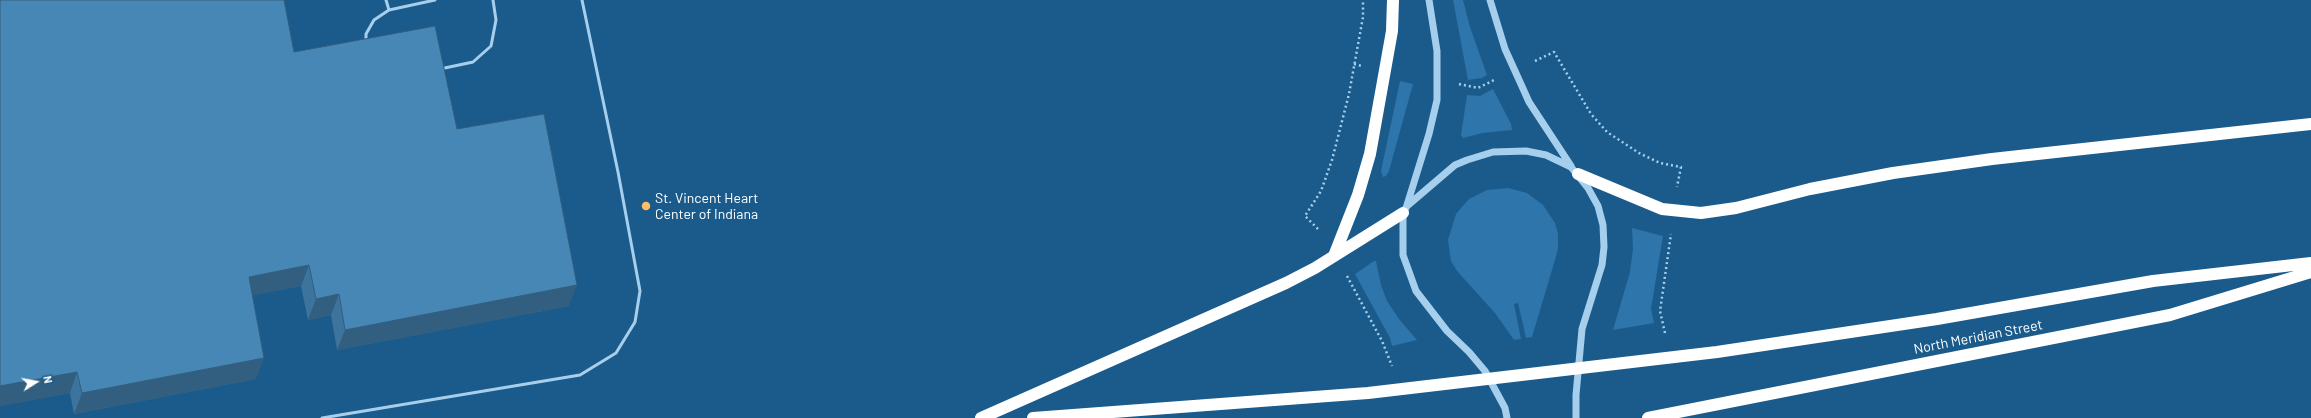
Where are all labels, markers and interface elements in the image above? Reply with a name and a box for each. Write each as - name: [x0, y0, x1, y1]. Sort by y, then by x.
- place label: St. Vincent Heart Center of Indiana: [655, 190, 758, 222]
- marker: St. Vincent Heart Center of Indiana: [640, 200, 652, 212]
- street label: North Meridian Street: [1912, 316, 2044, 358]
- north arrow: [16, 362, 56, 402]
- text: N: [41, 375, 55, 384]

